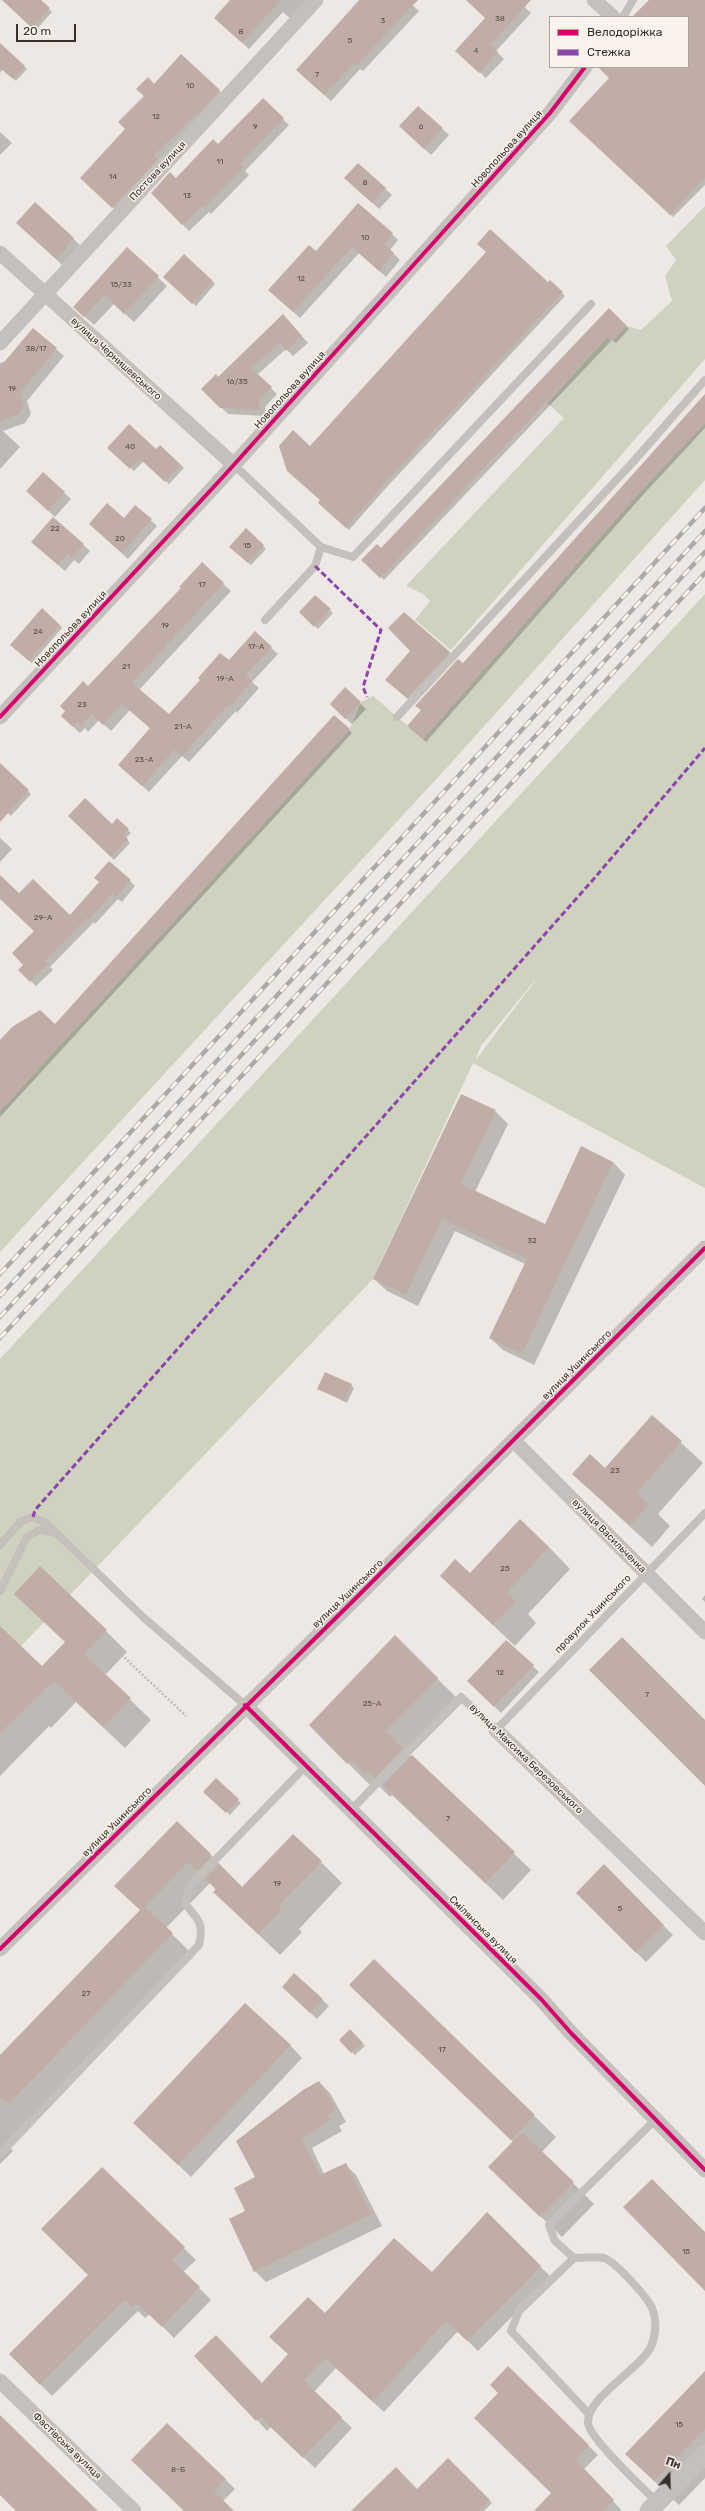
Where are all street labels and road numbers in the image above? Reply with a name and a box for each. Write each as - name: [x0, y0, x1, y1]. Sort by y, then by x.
- street label: Новопольова вулиця: [469, 108, 545, 190]
- street label: Постова вулиця: [127, 139, 189, 203]
- street label: вулиця Чернишевського: [68, 315, 164, 403]
- street label: Новопольова вулиця: [252, 349, 328, 431]
- street label: Новопольова вулиця: [32, 588, 110, 670]
- street label: вулиця Ушинського: [540, 1328, 614, 1402]
- street label: вулиця Васильченка: [570, 1497, 648, 1575]
- street label: вулиця Ушинського: [310, 1557, 386, 1631]
- street label: провулок Ушинського: [552, 1572, 634, 1656]
- street label: вулиця Максима Березовського: [467, 1702, 585, 1816]
- street label: вулиця Ушинського: [80, 1785, 154, 1859]
- street label: Смілянська вулиця: [446, 1893, 520, 1967]
- street label: Фастівська вулиця: [30, 2410, 104, 2482]

